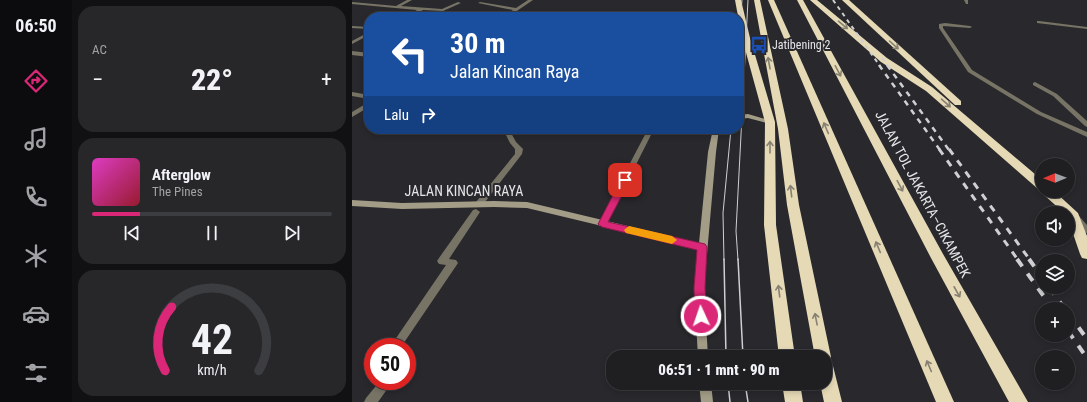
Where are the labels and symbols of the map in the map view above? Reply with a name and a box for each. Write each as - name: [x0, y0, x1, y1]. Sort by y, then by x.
- one-way arrow: [837, 21, 848, 30]
- bus stop icon: Jatibening 2: [749, 35, 769, 55]
- place label: Jatibening 2: [772, 38, 830, 52]
- one-way arrow: [889, 40, 899, 49]
- one-way arrow: [765, 57, 773, 70]
- one-way arrow: [835, 65, 842, 77]
- one-way arrow: [941, 99, 951, 108]
- street label: JALAN TOL JAKARTA–CIKAMPEK: [872, 108, 974, 281]
- one-way arrow: [822, 122, 829, 134]
- one-way arrow: [766, 141, 774, 154]
- north arrow: [1035, 158, 1075, 198]
- pin: [608, 163, 642, 197]
- one-way arrow: [896, 180, 904, 192]
- street label: JALAN KINCAN RAYA: [405, 183, 523, 199]
- one-way arrow: [787, 185, 795, 198]
- one-way arrow: [873, 241, 881, 253]
- one-way arrow: [775, 284, 783, 297]
- one-way arrow: [954, 286, 962, 298]
- position arrow: [680, 295, 722, 337]
- one-way arrow: [811, 313, 819, 326]
- speed limit sign: 50: [364, 338, 416, 390]
- one-way arrow: [925, 361, 933, 373]

